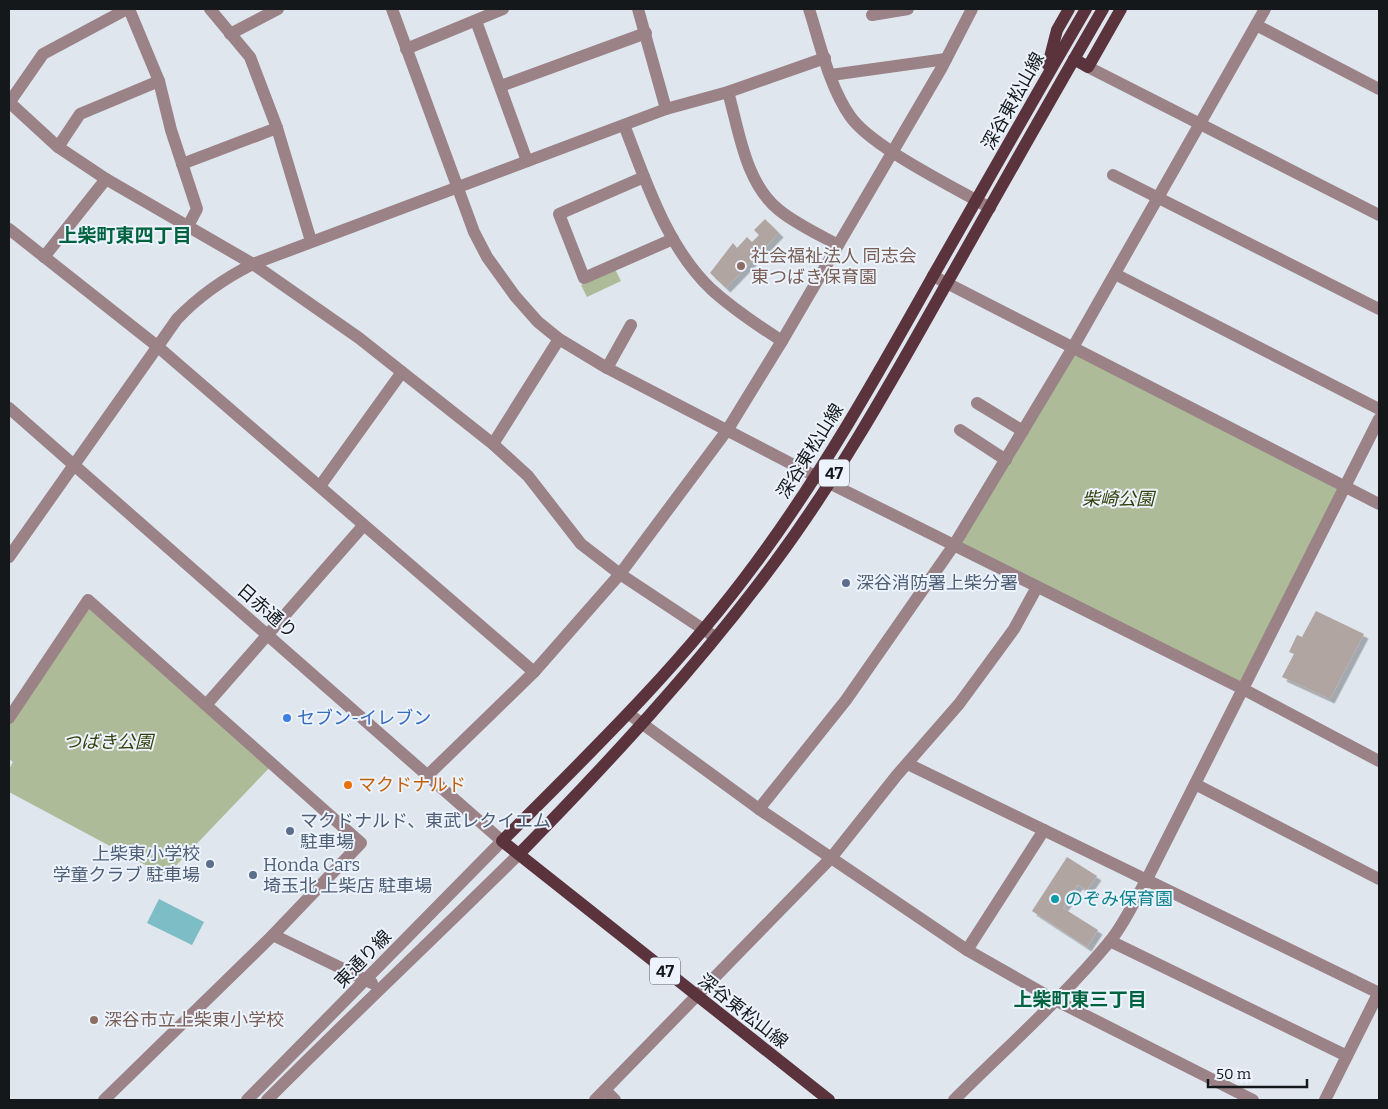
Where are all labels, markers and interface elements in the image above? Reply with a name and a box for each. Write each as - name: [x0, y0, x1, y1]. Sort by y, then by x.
- street label: 深谷東松山線: [977, 48, 1049, 154]
- district label: 上柴町東四丁目: [58, 224, 192, 247]
- place label: 社会福祉法人 同志会 東つばき保育園: [751, 245, 917, 288]
- marker: 社会福祉法人 同志会 東つばき保育園: [735, 260, 747, 272]
- street label: 深谷東松山線: [772, 399, 848, 503]
- road number: 47: [819, 459, 849, 486]
- park label: 柴崎公園: [1082, 488, 1157, 510]
- place label: 深谷消防署上柴分署: [856, 572, 1018, 594]
- marker: 深谷消防署上柴分署: [840, 577, 852, 589]
- street label: 日赤通り: [233, 579, 301, 643]
- place label: セブン-イレブン: [297, 707, 431, 729]
- marker: セブン-イレブン: [281, 712, 293, 724]
- park label: つばき公園: [63, 731, 156, 753]
- place label: マクドナルド: [358, 774, 466, 796]
- marker: マクドナルド: [342, 779, 354, 791]
- place label: マクドナルド、東武レクイエム 駐車場: [300, 810, 551, 853]
- marker: マクドナルド、東武レクイエム 駐車場: [284, 825, 296, 837]
- place label: 上柴東小学校 学童クラブ 駐車場: [52, 843, 200, 886]
- place label: Honda Cars 埼玉北 上柴店 駐車場: [263, 854, 432, 897]
- marker: 上柴東小学校 学童クラブ 駐車場: [204, 858, 216, 870]
- marker: Honda Cars 埼玉北 上柴店 駐車場: [247, 869, 259, 881]
- place label: のぞみ保育園: [1065, 888, 1173, 910]
- marker: のぞみ保育園: [1049, 893, 1061, 905]
- street label: 東通り線: [330, 925, 396, 993]
- road number: 47: [650, 958, 680, 984]
- street label: 深谷東松山線: [694, 969, 792, 1053]
- district label: 上柴町東三丁目: [1013, 988, 1147, 1011]
- place label: 深谷市立上柴東小学校: [104, 1009, 284, 1031]
- marker: 深谷市立上柴東小学校: [88, 1014, 100, 1026]
- scale bar: [1208, 1056, 1307, 1088]
- text: 50 m: [1216, 1065, 1252, 1083]

